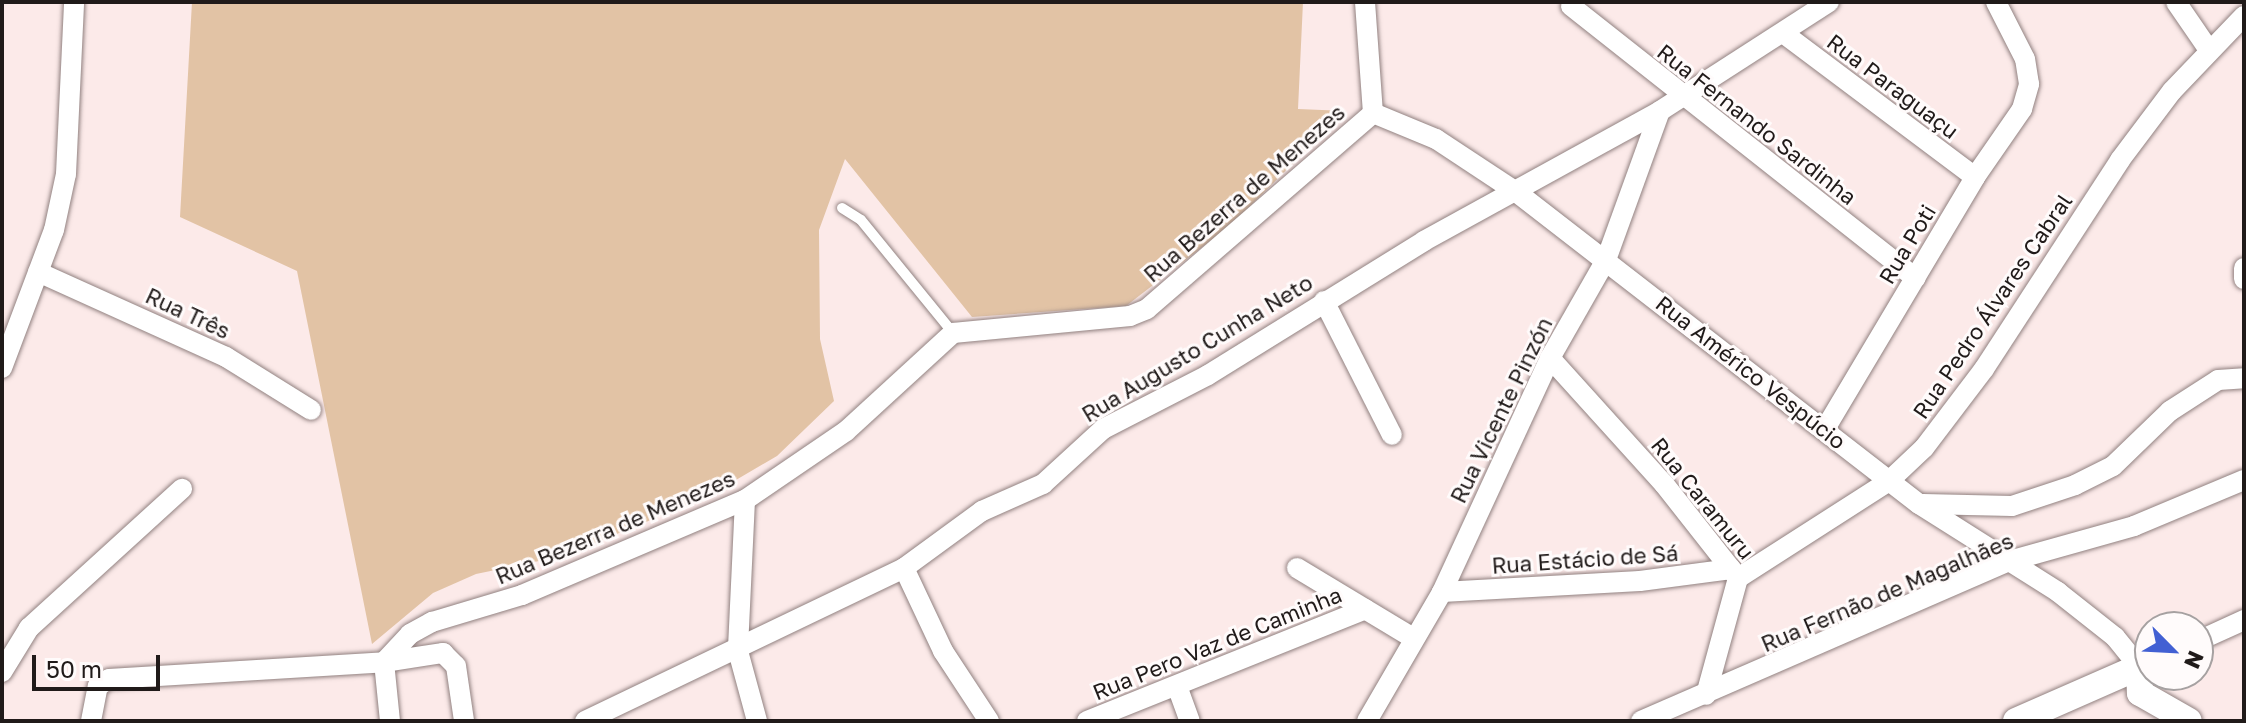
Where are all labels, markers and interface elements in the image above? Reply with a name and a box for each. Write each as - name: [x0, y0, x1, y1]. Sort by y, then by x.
- street label: Rua Paraguaçu: [1822, 28, 1964, 144]
- street label: Rua Fernando Sardinha: [1652, 38, 1862, 210]
- street label: Rua Bezerra de Menezes: [1138, 99, 1350, 287]
- street label: Rua Pedro Álvares Cabral: [1907, 189, 2077, 423]
- street label: Rua Poti: [1873, 200, 1941, 288]
- street label: Rua Augusto Cunha Neto: [1077, 269, 1317, 427]
- street label: Rua Três: [142, 282, 234, 344]
- street label: Rua Américo Vespúcio: [1651, 290, 1851, 454]
- street label: Rua Vicente Pinzón: [1445, 313, 1557, 507]
- street label: Rua Caramuru: [1646, 432, 1760, 564]
- street label: Rua Bezerra de Menezes: [491, 465, 739, 589]
- street label: Rua Fernão de Magalhães: [1757, 527, 2017, 657]
- street label: Rua Estácio de Sá: [1491, 539, 1679, 579]
- street label: Rua Pero Vaz de Caminha: [1089, 581, 1345, 705]
- north arrow: [2134, 611, 2214, 691]
- scale bar: [36, 639, 164, 689]
- text: N: [2179, 647, 2210, 673]
- text: 50 m: [46, 654, 102, 683]

